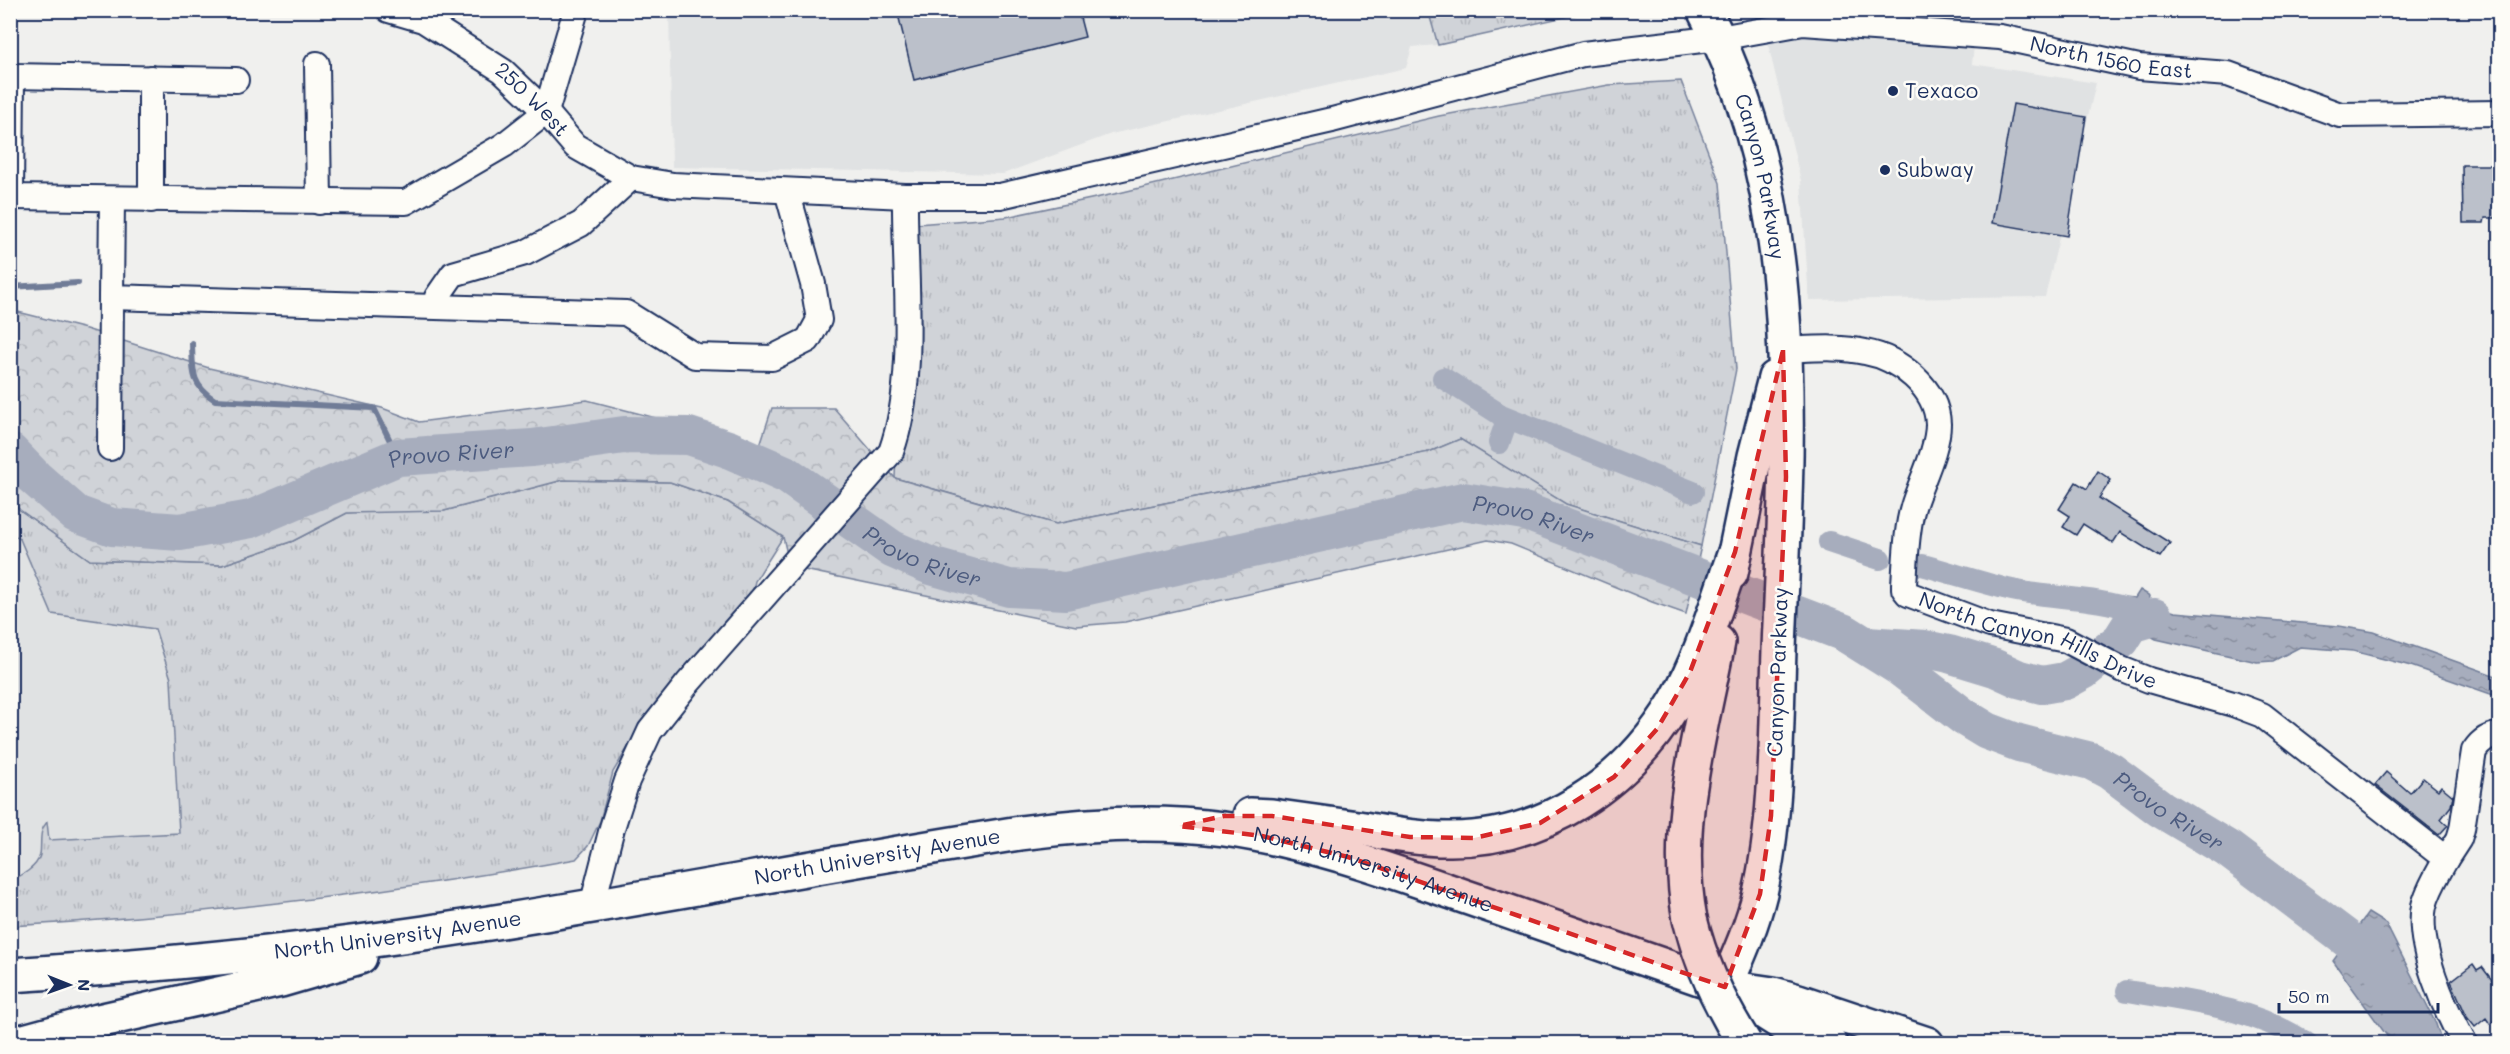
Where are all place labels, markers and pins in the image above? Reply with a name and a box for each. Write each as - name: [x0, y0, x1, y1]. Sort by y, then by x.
- place label: Texaco: [1905, 76, 1978, 103]
- marker: Texaco: [1886, 84, 1900, 98]
- place label: Subway: [1897, 155, 1974, 182]
- marker: Subway: [1878, 163, 1892, 177]

